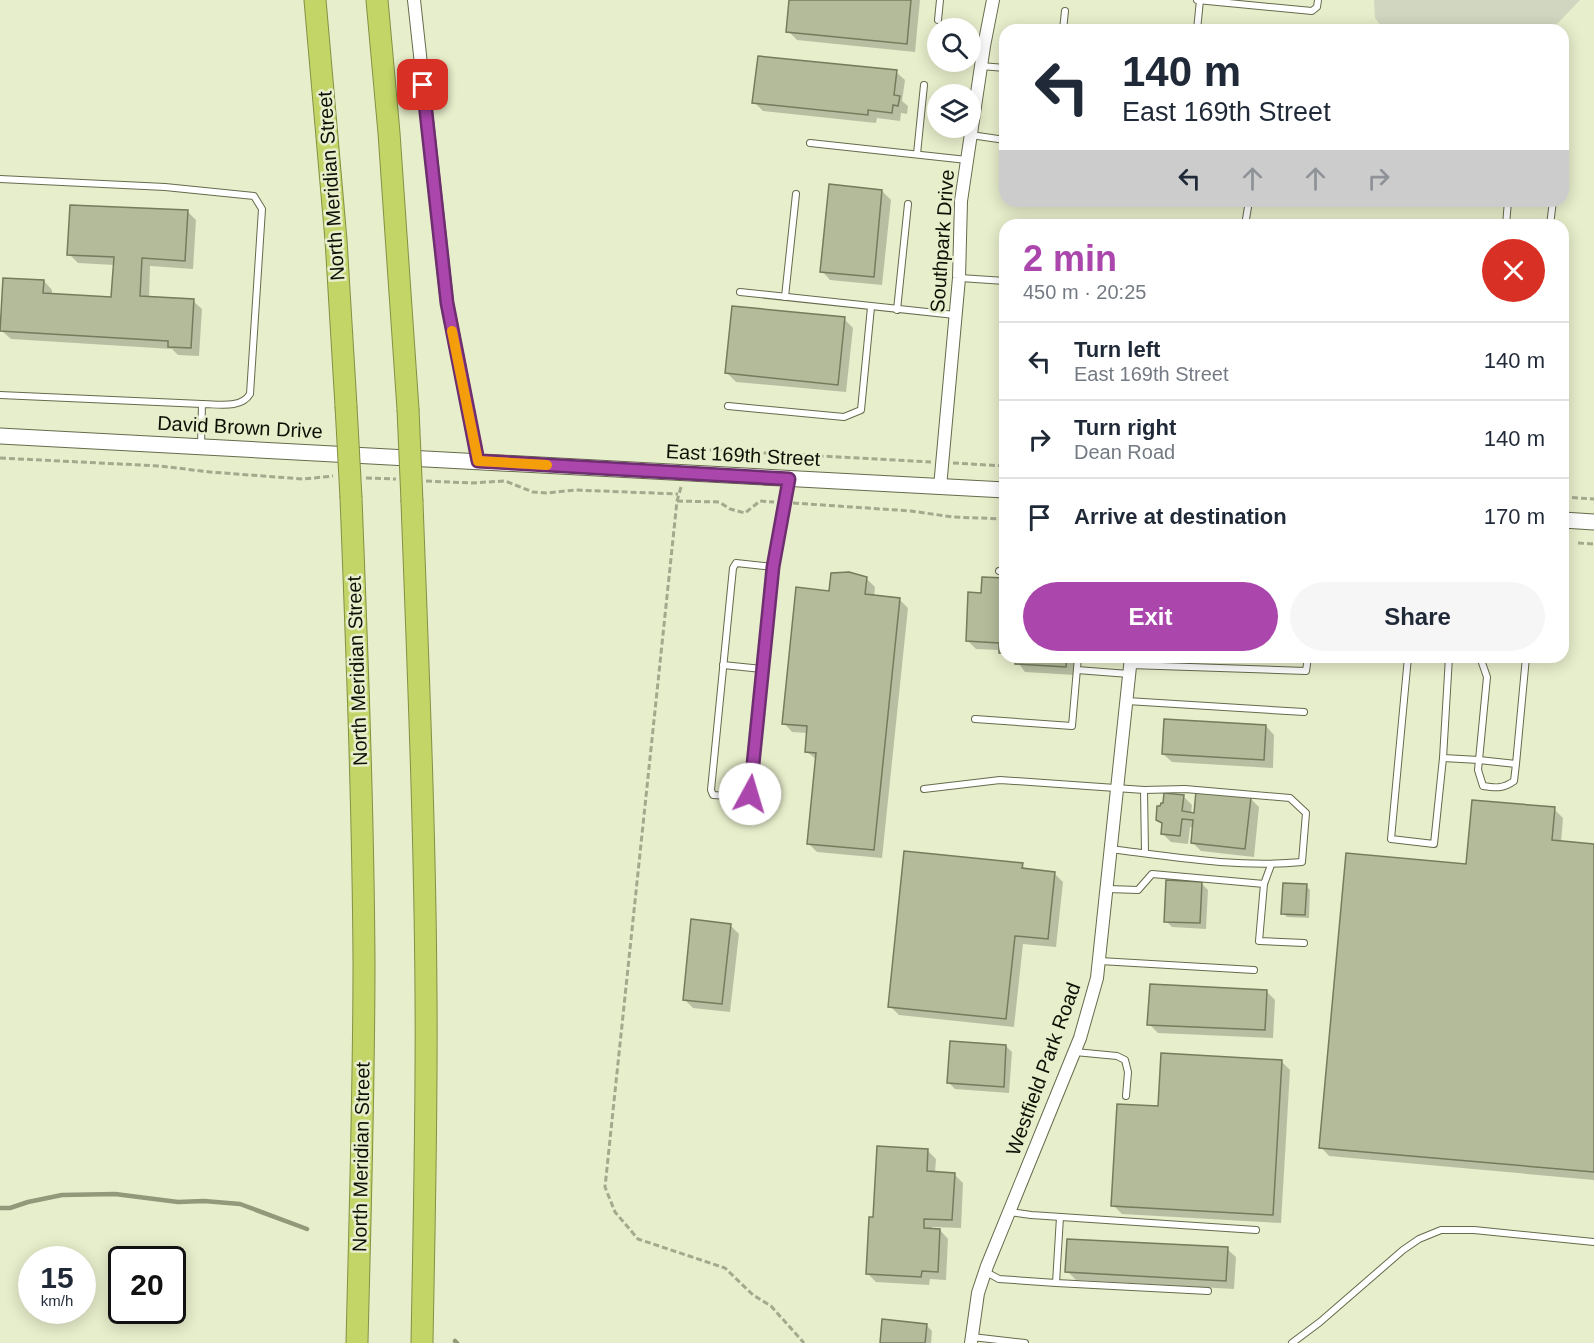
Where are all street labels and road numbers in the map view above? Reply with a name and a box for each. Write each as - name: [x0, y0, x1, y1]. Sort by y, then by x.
- street label: North Meridian Street: [313, 90, 349, 282]
- street label: Southpark Drive: [926, 169, 958, 313]
- street label: David Brown Drive: [157, 412, 323, 442]
- street label: East 169th Street: [665, 440, 821, 470]
- street label: North Meridian Street: [343, 575, 371, 766]
- street label: Westfield Park Road: [1002, 980, 1084, 1158]
- street label: North Meridian Street: [348, 1061, 374, 1252]

